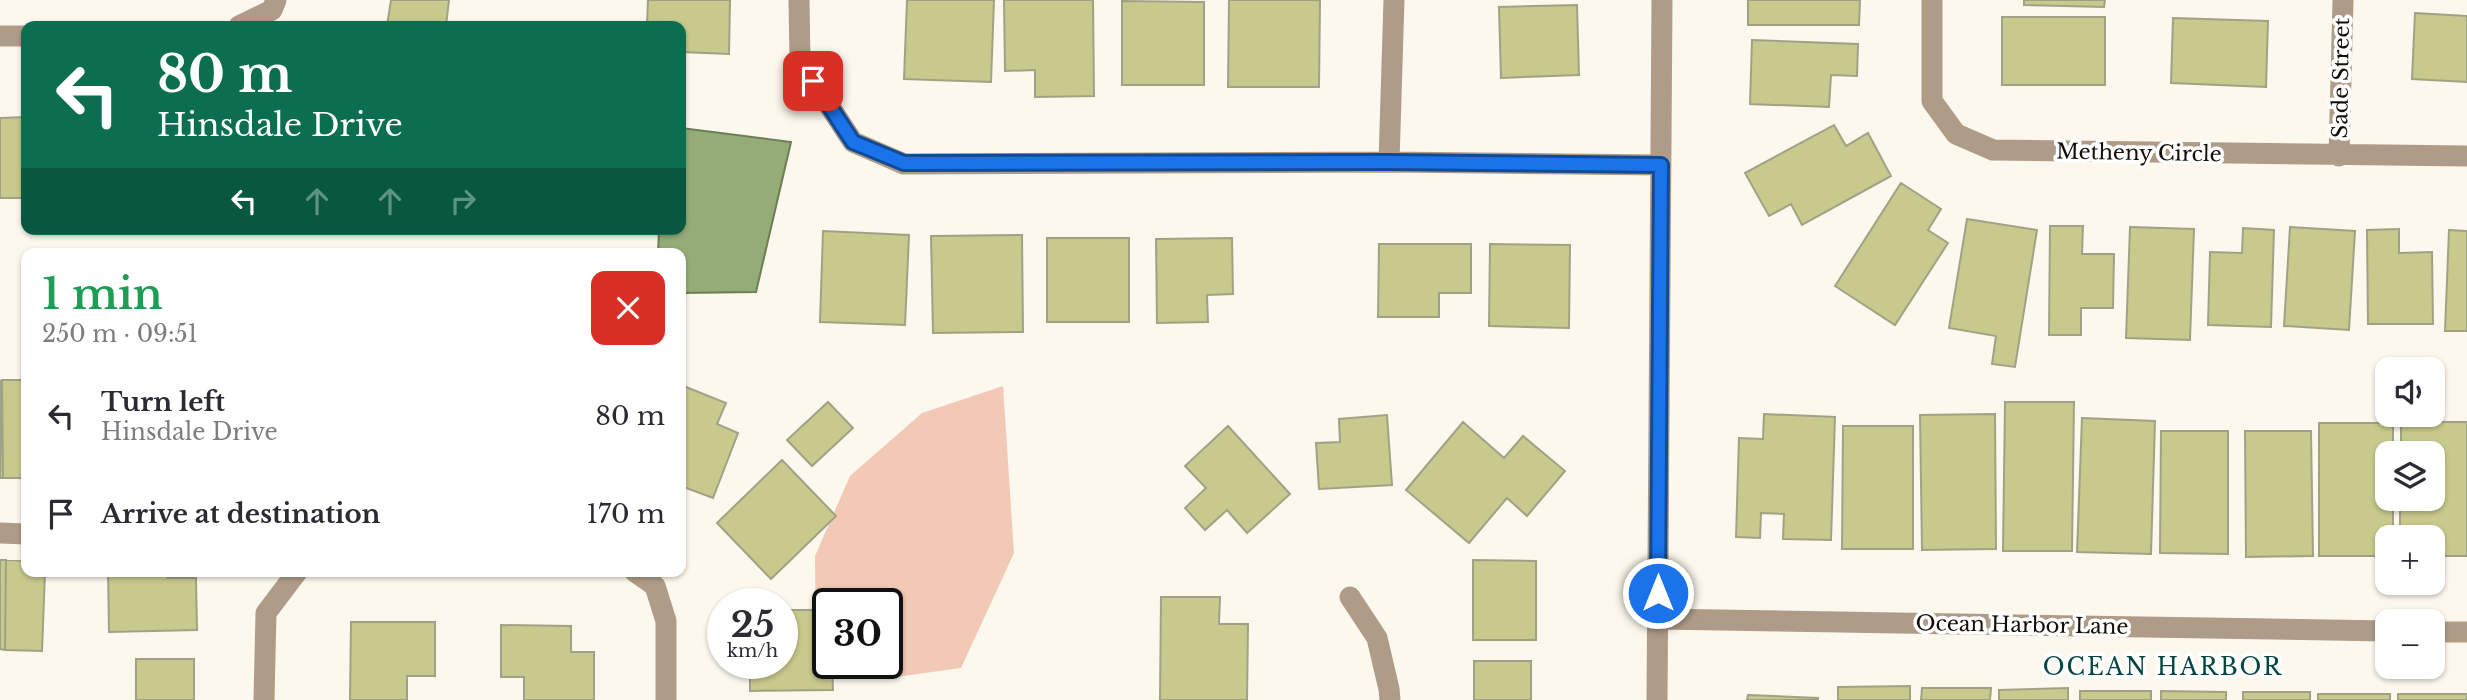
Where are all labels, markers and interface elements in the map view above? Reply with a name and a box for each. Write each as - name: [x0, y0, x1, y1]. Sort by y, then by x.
- street label: Sade Street: [2327, 17, 2355, 139]
- text: 80 m: [157, 44, 292, 105]
- icon: left: [42, 49, 133, 140]
- pin: [783, 51, 843, 111]
- icon: arrive: [794, 62, 832, 100]
- text: Hinsdale Drive: [157, 105, 403, 145]
- street label: Metheny Circle: [2056, 139, 2222, 167]
- icon: left: [225, 182, 263, 220]
- icon: ahead: [298, 182, 336, 220]
- icon: ahead: [371, 182, 409, 220]
- icon: right: [444, 182, 482, 220]
- text: 1 min: [42, 268, 163, 320]
- button: close: [591, 271, 665, 345]
- text: 250 m · 09:51: [42, 320, 198, 348]
- map controls: [2375, 357, 2445, 679]
- button: sound: [2375, 357, 2445, 427]
- text: Turn left: [101, 386, 225, 418]
- icon: left: [42, 397, 80, 435]
- text: 80 m: [595, 400, 665, 432]
- text: Hinsdale Drive: [101, 418, 278, 446]
- button: layers: [2375, 441, 2445, 511]
- icon: arrive: [42, 495, 80, 533]
- text: Arrive at destination: [101, 498, 381, 530]
- text: 170 m: [586, 498, 665, 530]
- button: +: [2375, 525, 2445, 595]
- position arrow: [1621, 556, 1695, 630]
- speed limit sign: 30: [812, 588, 903, 679]
- text: 25: [731, 603, 774, 646]
- button: −: [2375, 609, 2445, 679]
- street label: Ocean Harbor Lane: [1915, 610, 2129, 640]
- text: km/h: [727, 640, 778, 662]
- district label: OCEAN HARBOR: [2043, 653, 2283, 681]

